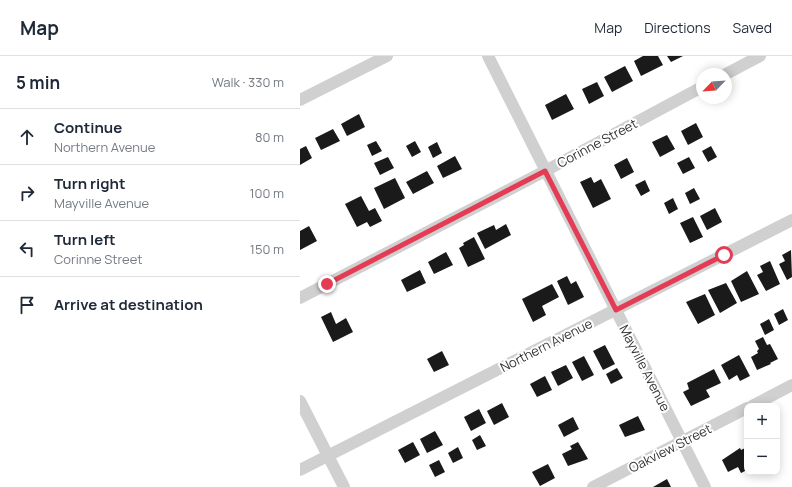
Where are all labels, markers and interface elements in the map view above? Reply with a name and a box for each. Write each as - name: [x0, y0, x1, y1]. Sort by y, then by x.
- text: Map: [20, 15, 59, 41]
- text: Map: [594, 18, 622, 37]
- text: Directions: [644, 18, 711, 37]
- text: Saved: [733, 18, 772, 37]
- north arrow: [696, 68, 732, 104]
- text: 5 min: [16, 71, 60, 94]
- text: Walk · 330 m: [212, 73, 284, 91]
- street label: Corinne Street: [554, 114, 640, 172]
- text: Continue: [54, 117, 122, 138]
- icon: ahead: [16, 126, 38, 148]
- text: 80 m: [255, 128, 284, 146]
- text: Northern Avenue: [54, 138, 155, 156]
- text: Turn right: [54, 173, 125, 194]
- icon: right: [16, 182, 38, 204]
- text: 100 m: [249, 184, 284, 202]
- text: Mayville Avenue: [54, 194, 149, 212]
- text: Turn left: [54, 229, 116, 250]
- icon: left: [16, 238, 38, 260]
- text: 150 m: [250, 240, 284, 258]
- route start: [715, 246, 733, 264]
- text: Corinne Street: [54, 250, 143, 268]
- route end: [318, 275, 336, 293]
- icon: arrive: [16, 294, 38, 316]
- text: Arrive at destination: [54, 294, 203, 315]
- street label: Northern Avenue: [497, 314, 596, 376]
- street label: Mayville Avenue: [615, 322, 675, 415]
- map controls: [744, 403, 780, 475]
- button: +: [744, 403, 780, 439]
- street label: Oakview Street: [625, 419, 715, 477]
- button: −: [744, 439, 780, 475]

